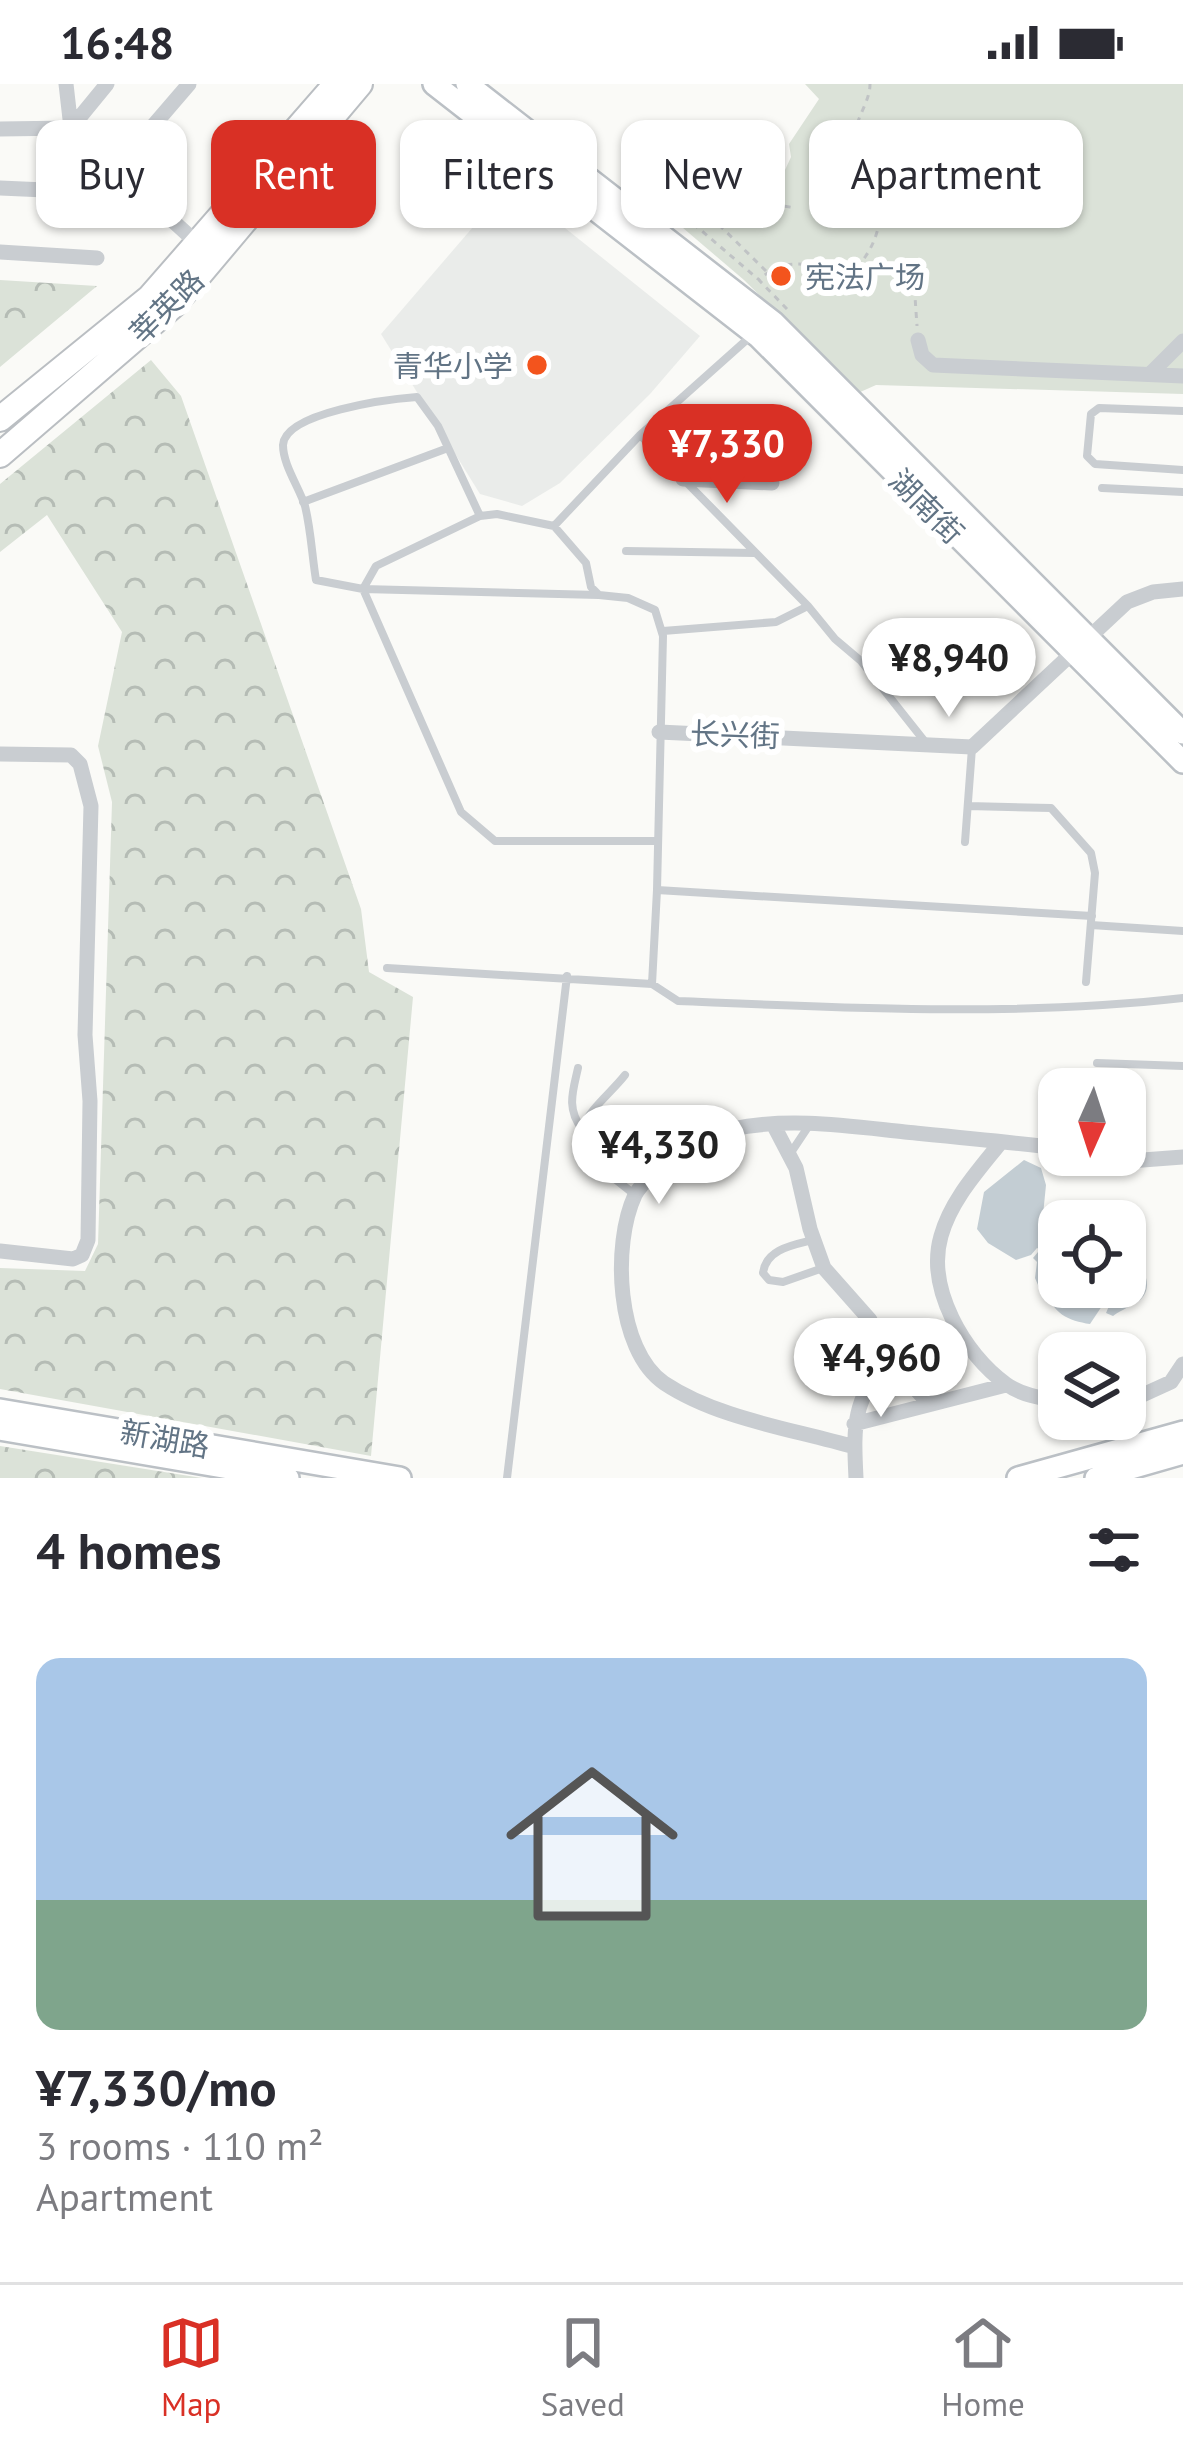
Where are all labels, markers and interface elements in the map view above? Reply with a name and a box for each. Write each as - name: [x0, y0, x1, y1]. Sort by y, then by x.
- text: 16:48: [60, 13, 174, 71]
- chip: Buy: [36, 120, 187, 228]
- chip: Rent: [211, 120, 376, 228]
- chip: Filters: [400, 120, 597, 228]
- chip: New: [621, 120, 785, 228]
- chip: Apartment: [809, 120, 1083, 228]
- place label: 宪法广场: [805, 257, 925, 296]
- street label: 莘英路: [120, 260, 212, 352]
- marker: 宪法广场: [768, 263, 794, 289]
- place label: 青华小学: [393, 346, 513, 385]
- marker: 青华小学: [524, 352, 550, 378]
- pin: ¥7,330: [629, 404, 825, 506]
- text: ¥7,330: [669, 417, 785, 468]
- street label: 湖南街: [881, 460, 973, 552]
- pin: ¥8,940: [851, 618, 1047, 720]
- text: ¥8,940: [889, 631, 1009, 682]
- street label: 长兴街: [689, 713, 781, 755]
- north arrow: [1038, 1068, 1146, 1176]
- map controls: [1038, 1068, 1146, 1440]
- pin: ¥4,330: [561, 1105, 757, 1207]
- text: ¥4,330: [599, 1118, 719, 1169]
- button: locate: [1038, 1200, 1146, 1308]
- pin: ¥4,960: [783, 1318, 979, 1420]
- text: ¥4,960: [821, 1331, 941, 1382]
- button: layers: [1038, 1332, 1146, 1440]
- street label: 新湖路: [117, 1411, 213, 1465]
- text: 4 homes: [36, 1517, 222, 1583]
- icon: filters: [1081, 1517, 1147, 1583]
- icon: home: [484, 1736, 700, 1952]
- text: ¥7,330/mo: [36, 2054, 277, 2120]
- text: 3 rooms · 110 m²: [36, 2120, 323, 2171]
- text: Apartment: [36, 2171, 213, 2222]
- tab: Map: [158, 2310, 224, 2425]
- tab: Saved: [541, 2310, 625, 2425]
- tab: Home: [941, 2310, 1025, 2425]

